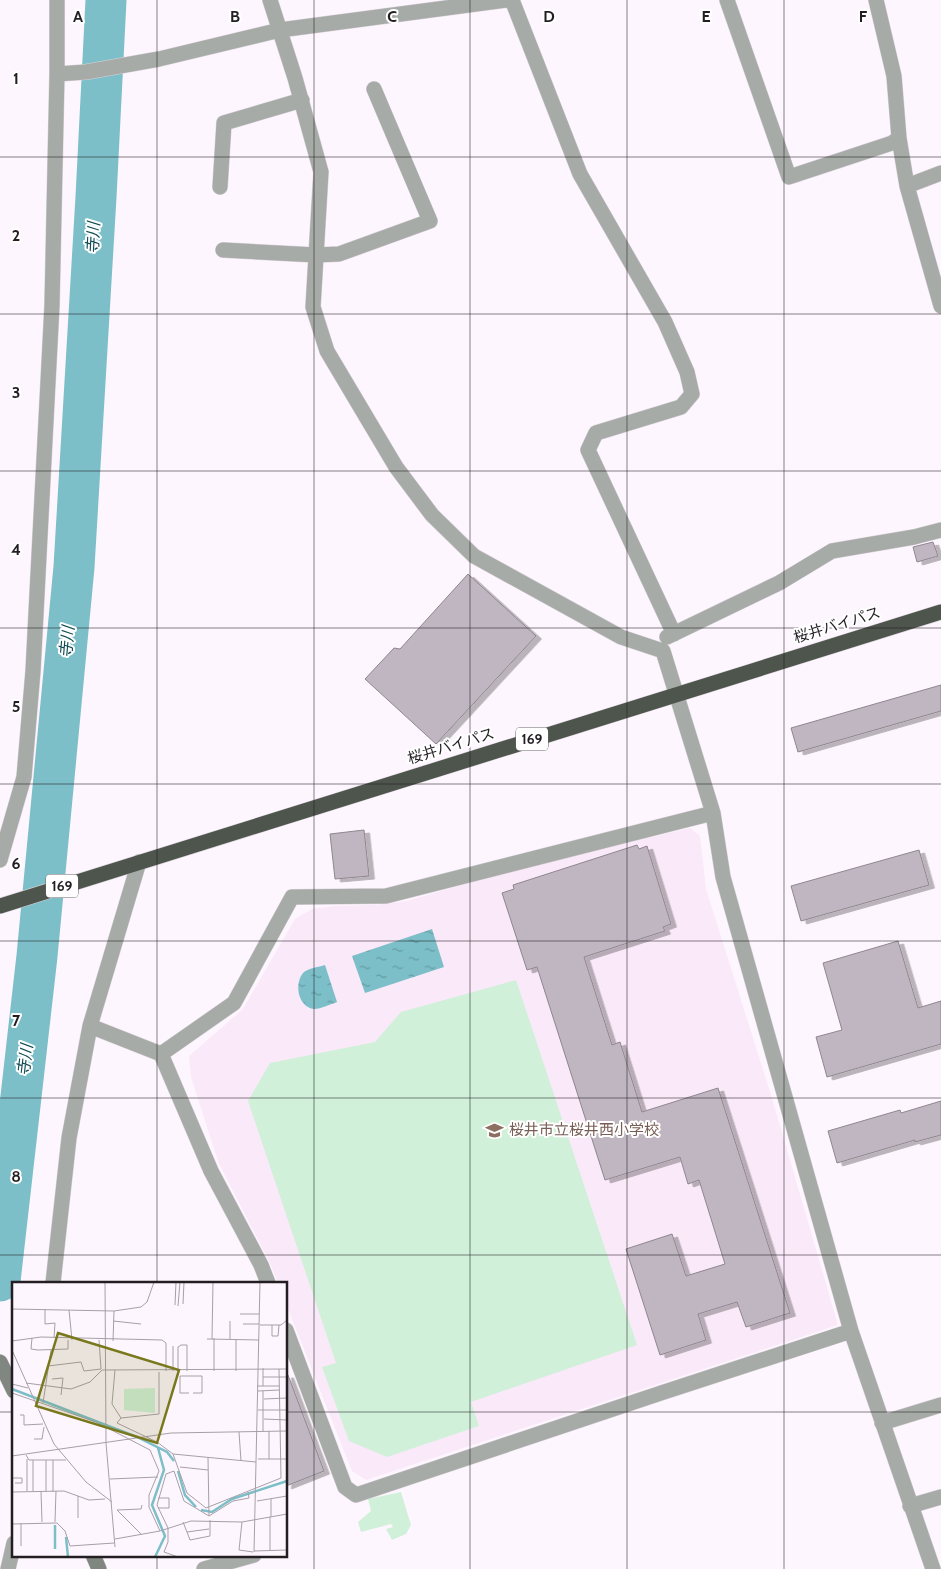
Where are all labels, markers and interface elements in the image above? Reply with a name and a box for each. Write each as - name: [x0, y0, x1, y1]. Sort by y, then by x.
- text: A: [73, 7, 83, 26]
- text: B: [230, 7, 240, 26]
- text: C: [387, 7, 397, 26]
- text: D: [543, 7, 555, 26]
- text: E: [701, 7, 711, 26]
- text: F: [859, 7, 868, 26]
- text: 1: [13, 69, 19, 88]
- water label: 寺川: [83, 220, 103, 254]
- text: 2: [12, 226, 20, 245]
- text: 3: [12, 383, 20, 402]
- text: 4: [11, 540, 21, 559]
- street label: 桜井バイパス: [791, 603, 883, 647]
- water label: 寺川: [56, 623, 78, 659]
- text: 5: [12, 697, 20, 716]
- street label: 桜井バイパス: [405, 724, 497, 768]
- road number: 169: [516, 728, 548, 751]
- text: 6: [12, 854, 21, 873]
- road number: 169: [46, 874, 78, 898]
- text: 7: [12, 1011, 21, 1030]
- water label: 寺川: [14, 1041, 37, 1077]
- school or university icon: 桜井市立桜井西小学校: [485, 1120, 505, 1140]
- place label: 桜井市立桜井西小学校: [509, 1121, 659, 1139]
- text: 8: [11, 1167, 21, 1186]
- inset map: [12, 1282, 288, 1556]

